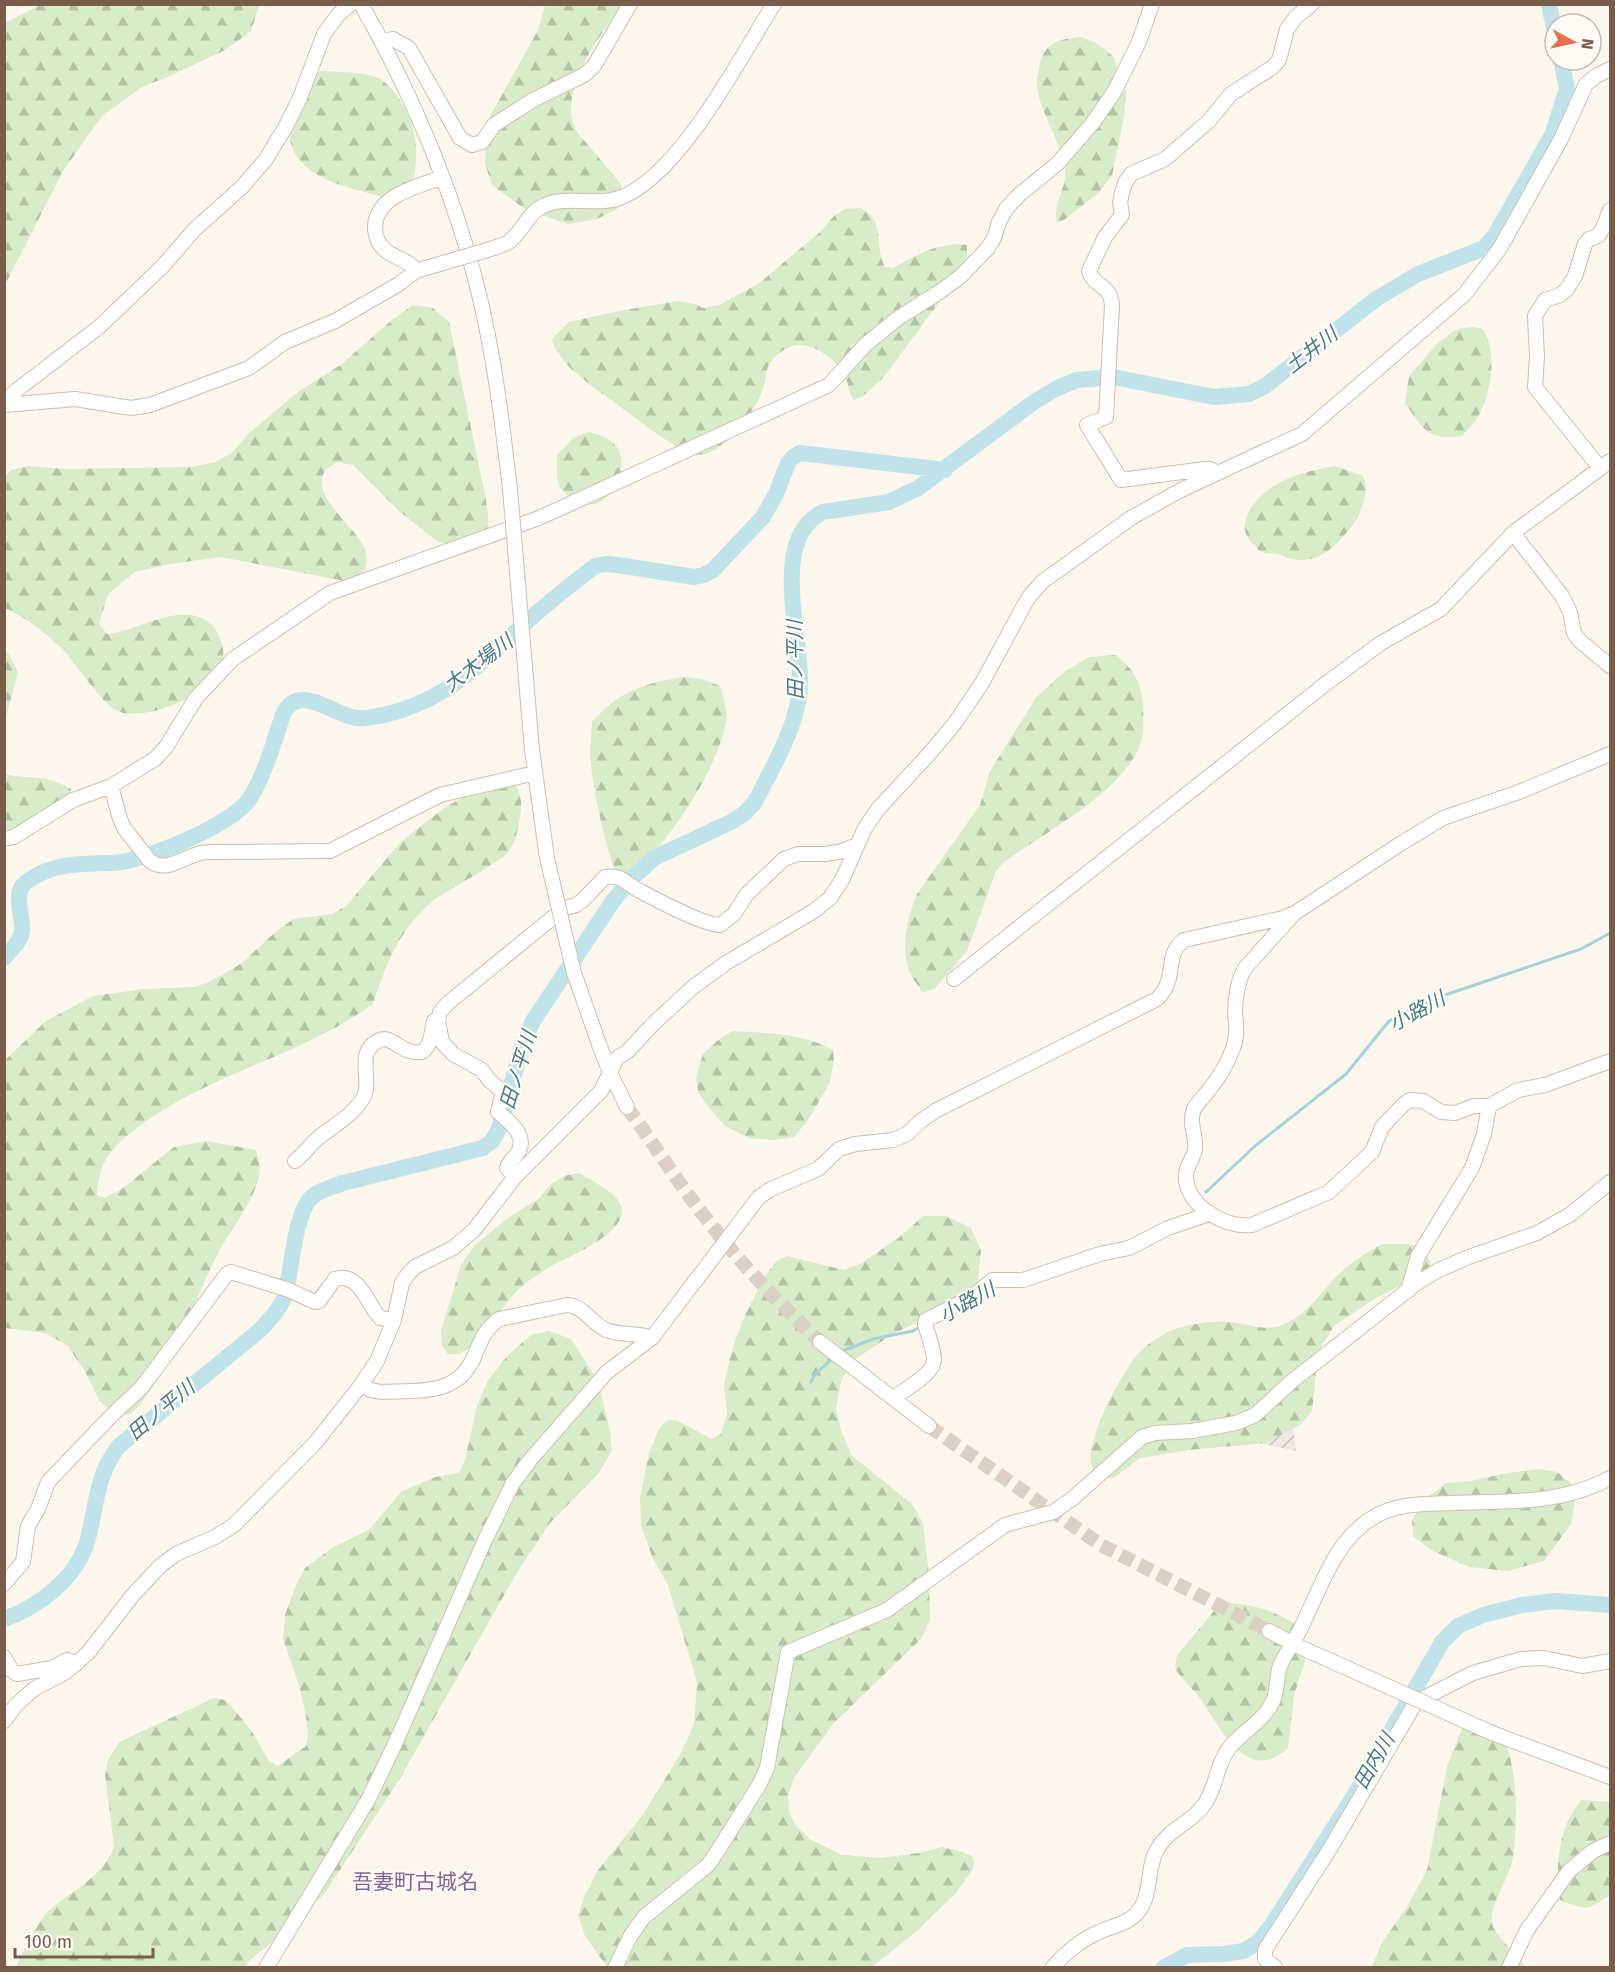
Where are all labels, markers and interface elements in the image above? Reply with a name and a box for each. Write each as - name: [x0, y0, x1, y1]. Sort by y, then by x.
- north arrow: [1543, 12, 1603, 72]
- text: N: [1577, 37, 1598, 51]
- water label: 土井川: [1280, 321, 1344, 378]
- water label: 田ノ平川: [782, 618, 808, 700]
- water label: 大木場川: [439, 628, 519, 697]
- water label: 小路川: [1385, 985, 1451, 1036]
- water label: 田ノ平川: [495, 1026, 542, 1112]
- water label: 小路川: [935, 1276, 1001, 1327]
- water label: 田ノ平川: [123, 1374, 201, 1445]
- water label: 田内川: [1349, 1727, 1400, 1793]
- district label: 吾妻町古城名: [352, 1869, 478, 1895]
- scale bar: [15, 1921, 153, 1959]
- text: 100 m: [24, 1931, 72, 1953]

